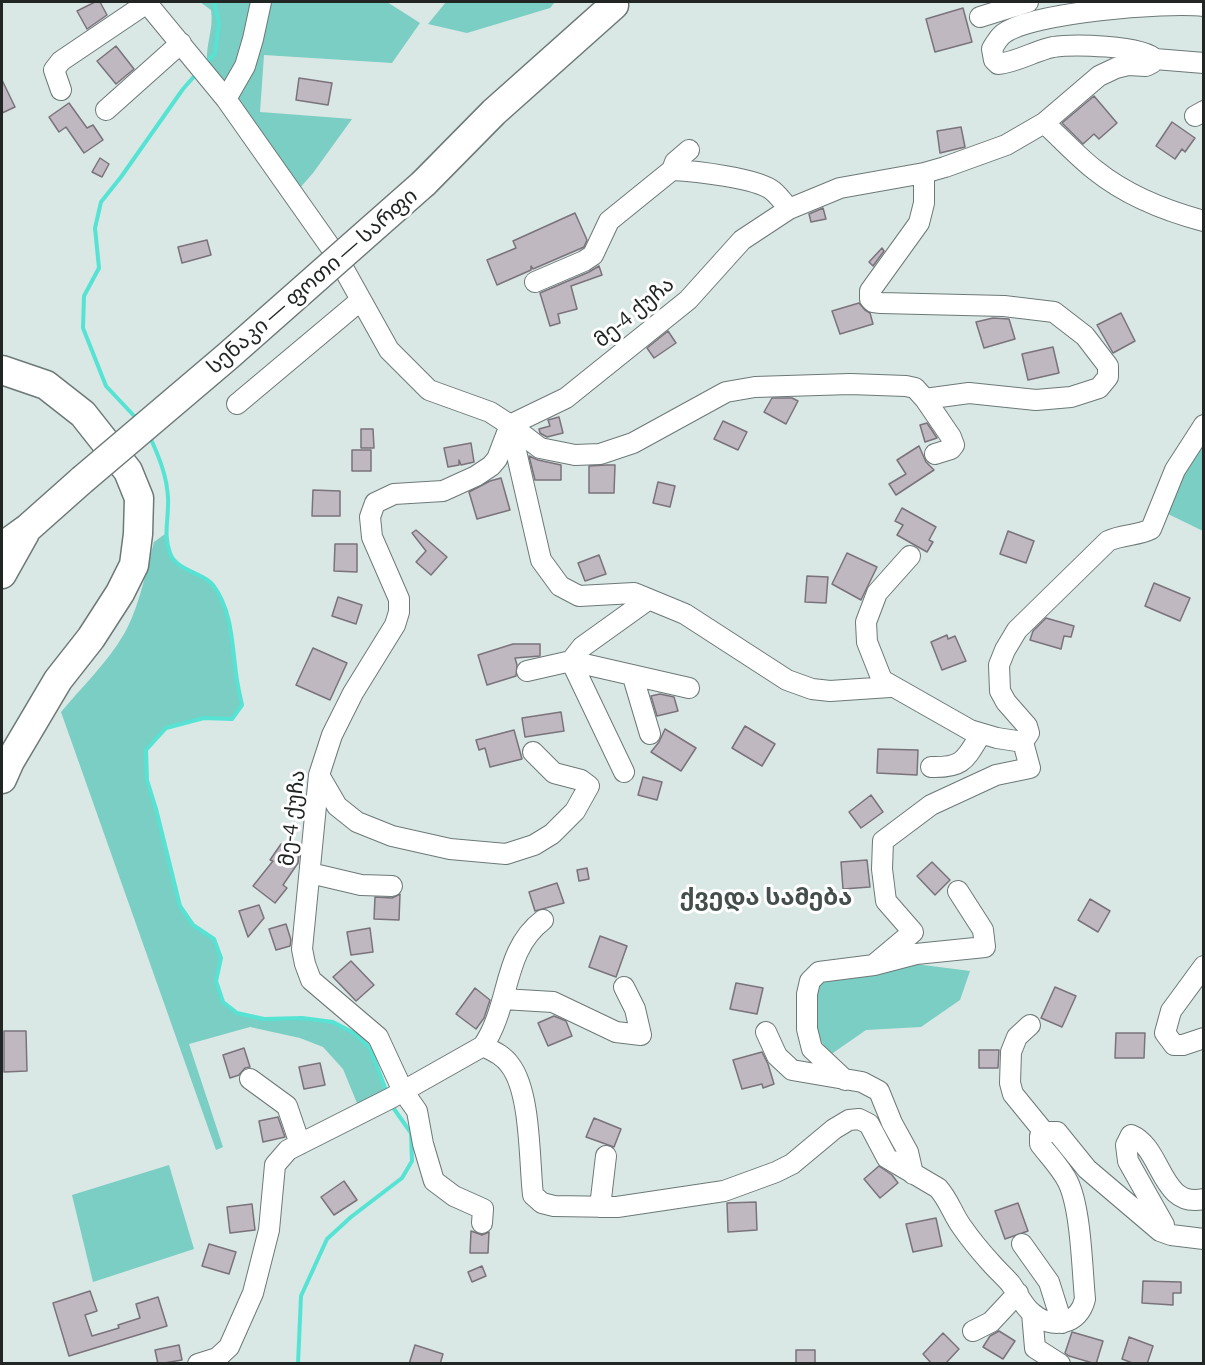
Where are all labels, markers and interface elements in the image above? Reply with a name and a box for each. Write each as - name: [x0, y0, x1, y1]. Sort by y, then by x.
- street label: სენაკი — ფოთი — სარფი: [202, 183, 422, 379]
- street label: მე-4 ქუჩა: [589, 271, 679, 353]
- street label: მე-4 ქუჩა: [274, 769, 310, 867]
- district label: ქვედა სამება: [680, 883, 852, 911]

